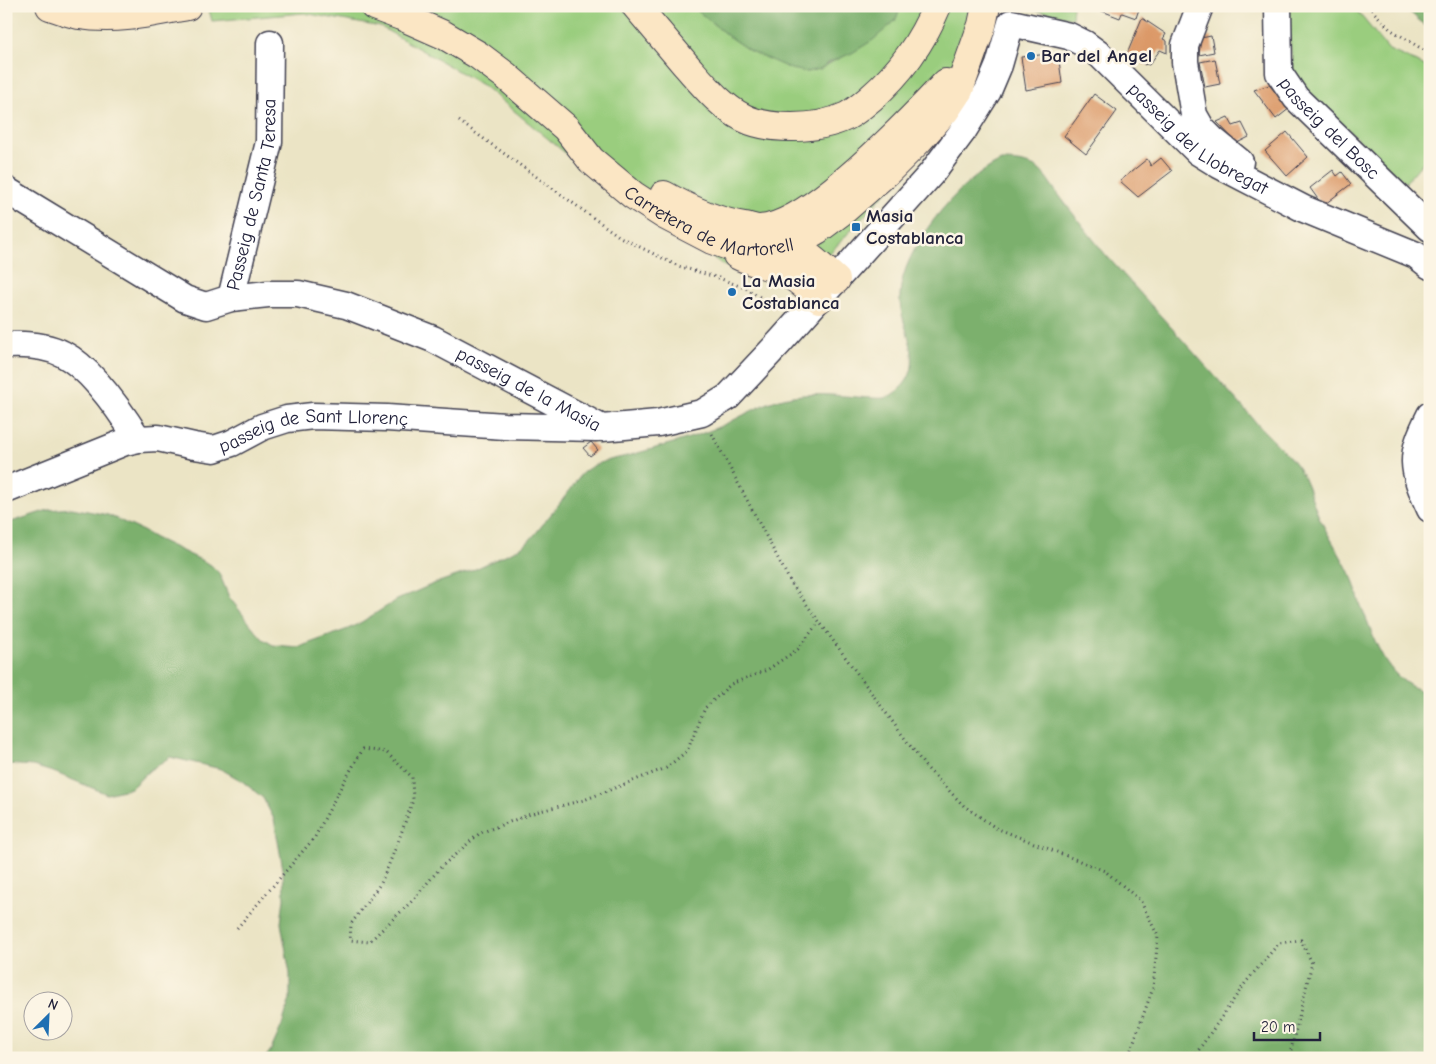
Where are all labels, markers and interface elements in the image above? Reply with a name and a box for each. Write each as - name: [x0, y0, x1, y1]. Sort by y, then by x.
- place label: Bar del Angel: [1041, 45, 1152, 67]
- marker: Bar del Angel: [1025, 50, 1037, 62]
- street label: passeig del Bosc: [1274, 73, 1384, 184]
- street label: passeig del Llobregat: [1124, 78, 1272, 200]
- street label: Passeig de Santa Teresa: [222, 98, 280, 293]
- street label: Carretera de Martorell: [620, 181, 796, 261]
- place label: Masia Costablanca: [866, 205, 964, 249]
- marker: Masia Costablanca: [850, 221, 862, 233]
- place label: La Masia Costablanca: [742, 270, 840, 314]
- marker: La Masia Costablanca: [726, 286, 738, 298]
- street label: passeig de la Masia: [453, 342, 605, 436]
- street label: passeig de Sant Llorenç: [216, 405, 409, 458]
- north arrow: [22, 992, 72, 1042]
- text: N: [45, 995, 61, 1014]
- scale bar: [1254, 1009, 1320, 1041]
- text: 20 m: [1261, 1018, 1295, 1036]

